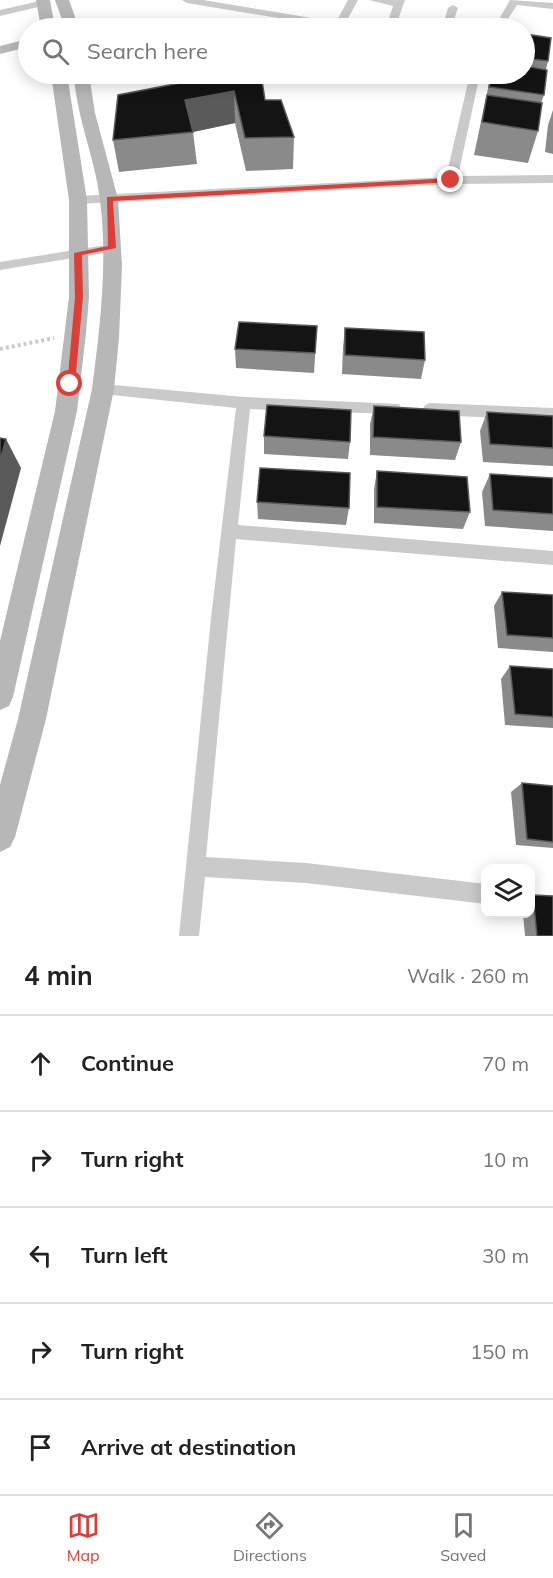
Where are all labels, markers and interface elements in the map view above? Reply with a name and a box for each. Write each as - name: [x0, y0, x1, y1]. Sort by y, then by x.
- search box: [18, 18, 535, 84]
- icon: search: [39, 35, 72, 68]
- text: Search here: [87, 37, 208, 65]
- route end: [437, 166, 463, 192]
- route start: [56, 370, 82, 396]
- map controls: [481, 864, 535, 918]
- button: layers: [481, 864, 535, 918]
- text: 4 min: [24, 959, 93, 992]
- text: Walk · 260 m: [407, 963, 529, 988]
- icon: ahead: [24, 1047, 57, 1080]
- text: Continue: [81, 1049, 174, 1077]
- text: 70 m: [482, 1051, 529, 1076]
- icon: right: [24, 1143, 57, 1176]
- text: Turn right: [81, 1145, 184, 1173]
- text: 10 m: [482, 1147, 529, 1172]
- icon: left: [24, 1239, 57, 1272]
- text: Turn left: [81, 1241, 168, 1269]
- text: 30 m: [482, 1243, 529, 1268]
- icon: right: [24, 1335, 57, 1368]
- text: Turn right: [81, 1337, 184, 1365]
- text: 150 m: [470, 1339, 529, 1364]
- icon: arrive: [24, 1431, 57, 1464]
- text: Arrive at destination: [81, 1433, 296, 1461]
- tab: Map: [67, 1509, 100, 1565]
- tab: Directions: [233, 1509, 307, 1565]
- tab: Saved: [440, 1509, 486, 1565]

